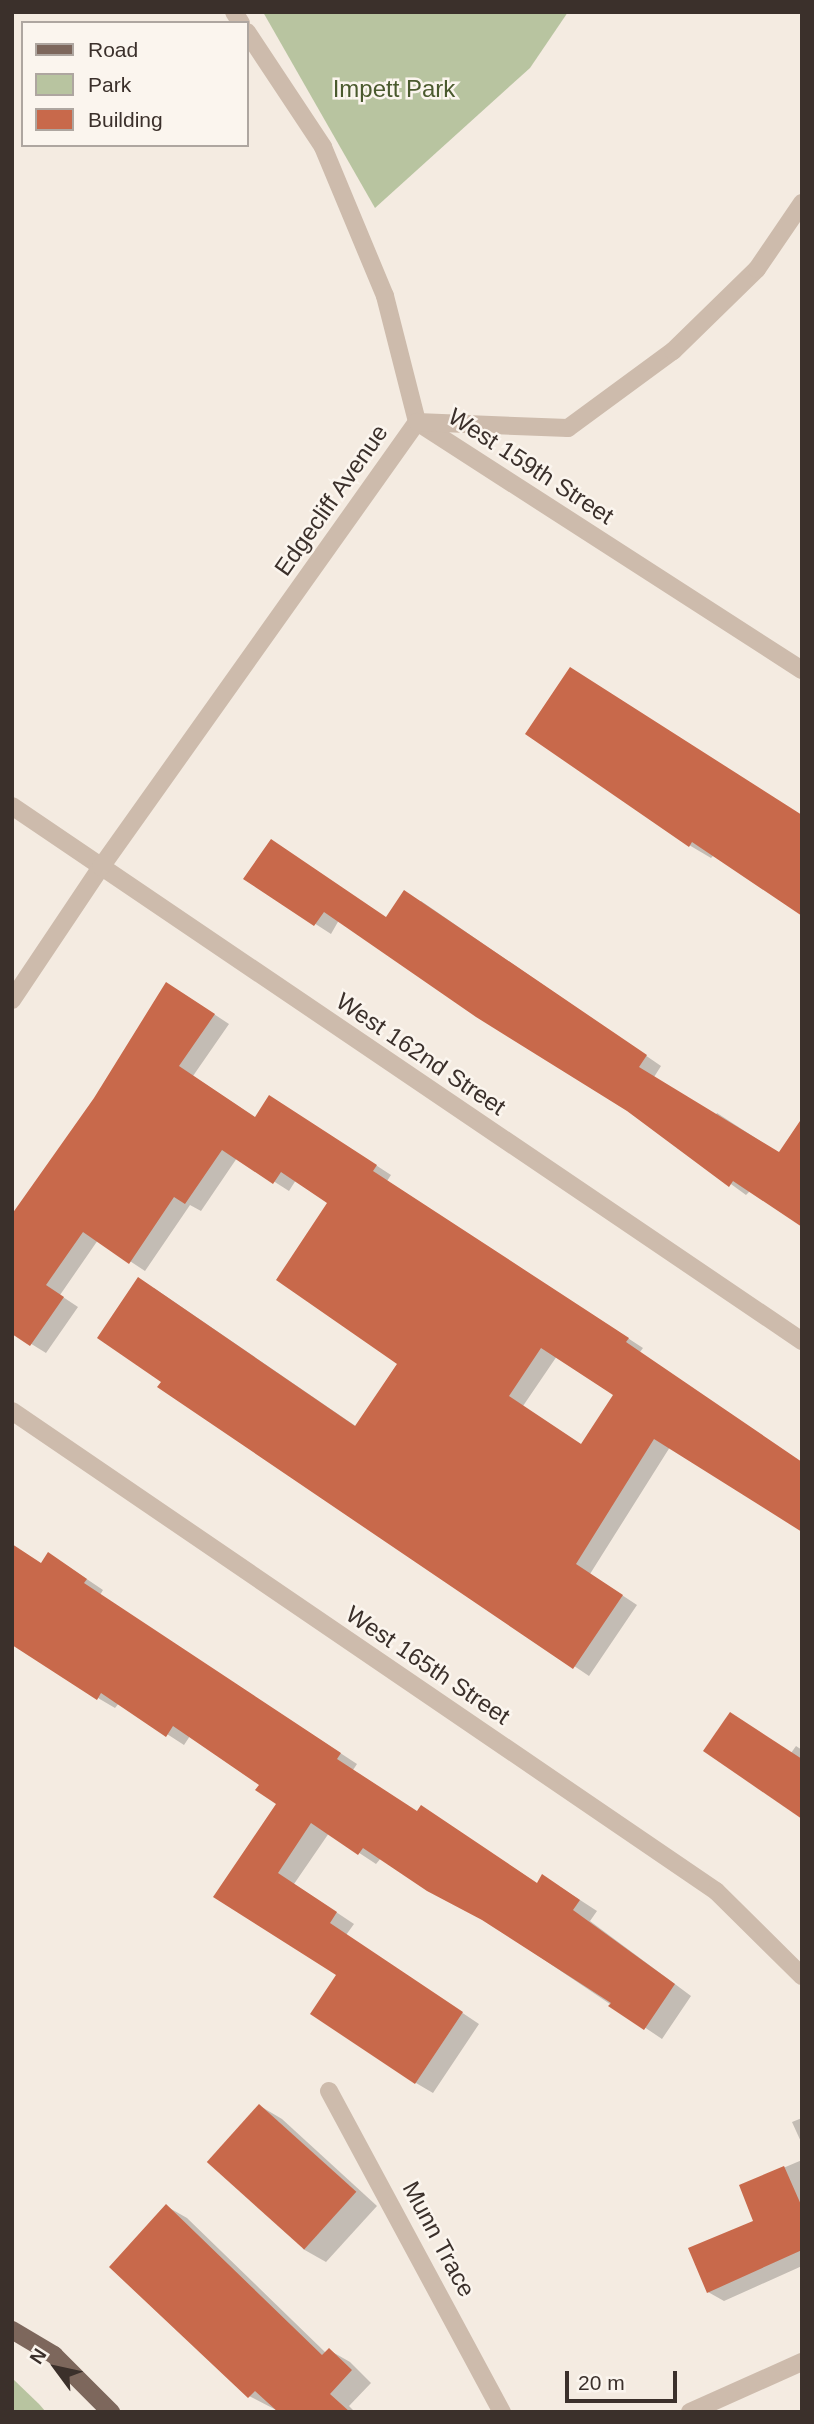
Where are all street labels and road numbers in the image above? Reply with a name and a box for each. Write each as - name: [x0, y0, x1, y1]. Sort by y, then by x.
- street label: West 159th Street: [443, 402, 619, 530]
- street label: Edgecliff Avenue: [268, 418, 394, 582]
- street label: West 162nd Street: [331, 987, 511, 1121]
- street label: West 165th Street: [341, 1599, 515, 1731]
- street label: Munn Trace: [396, 2176, 482, 2302]

